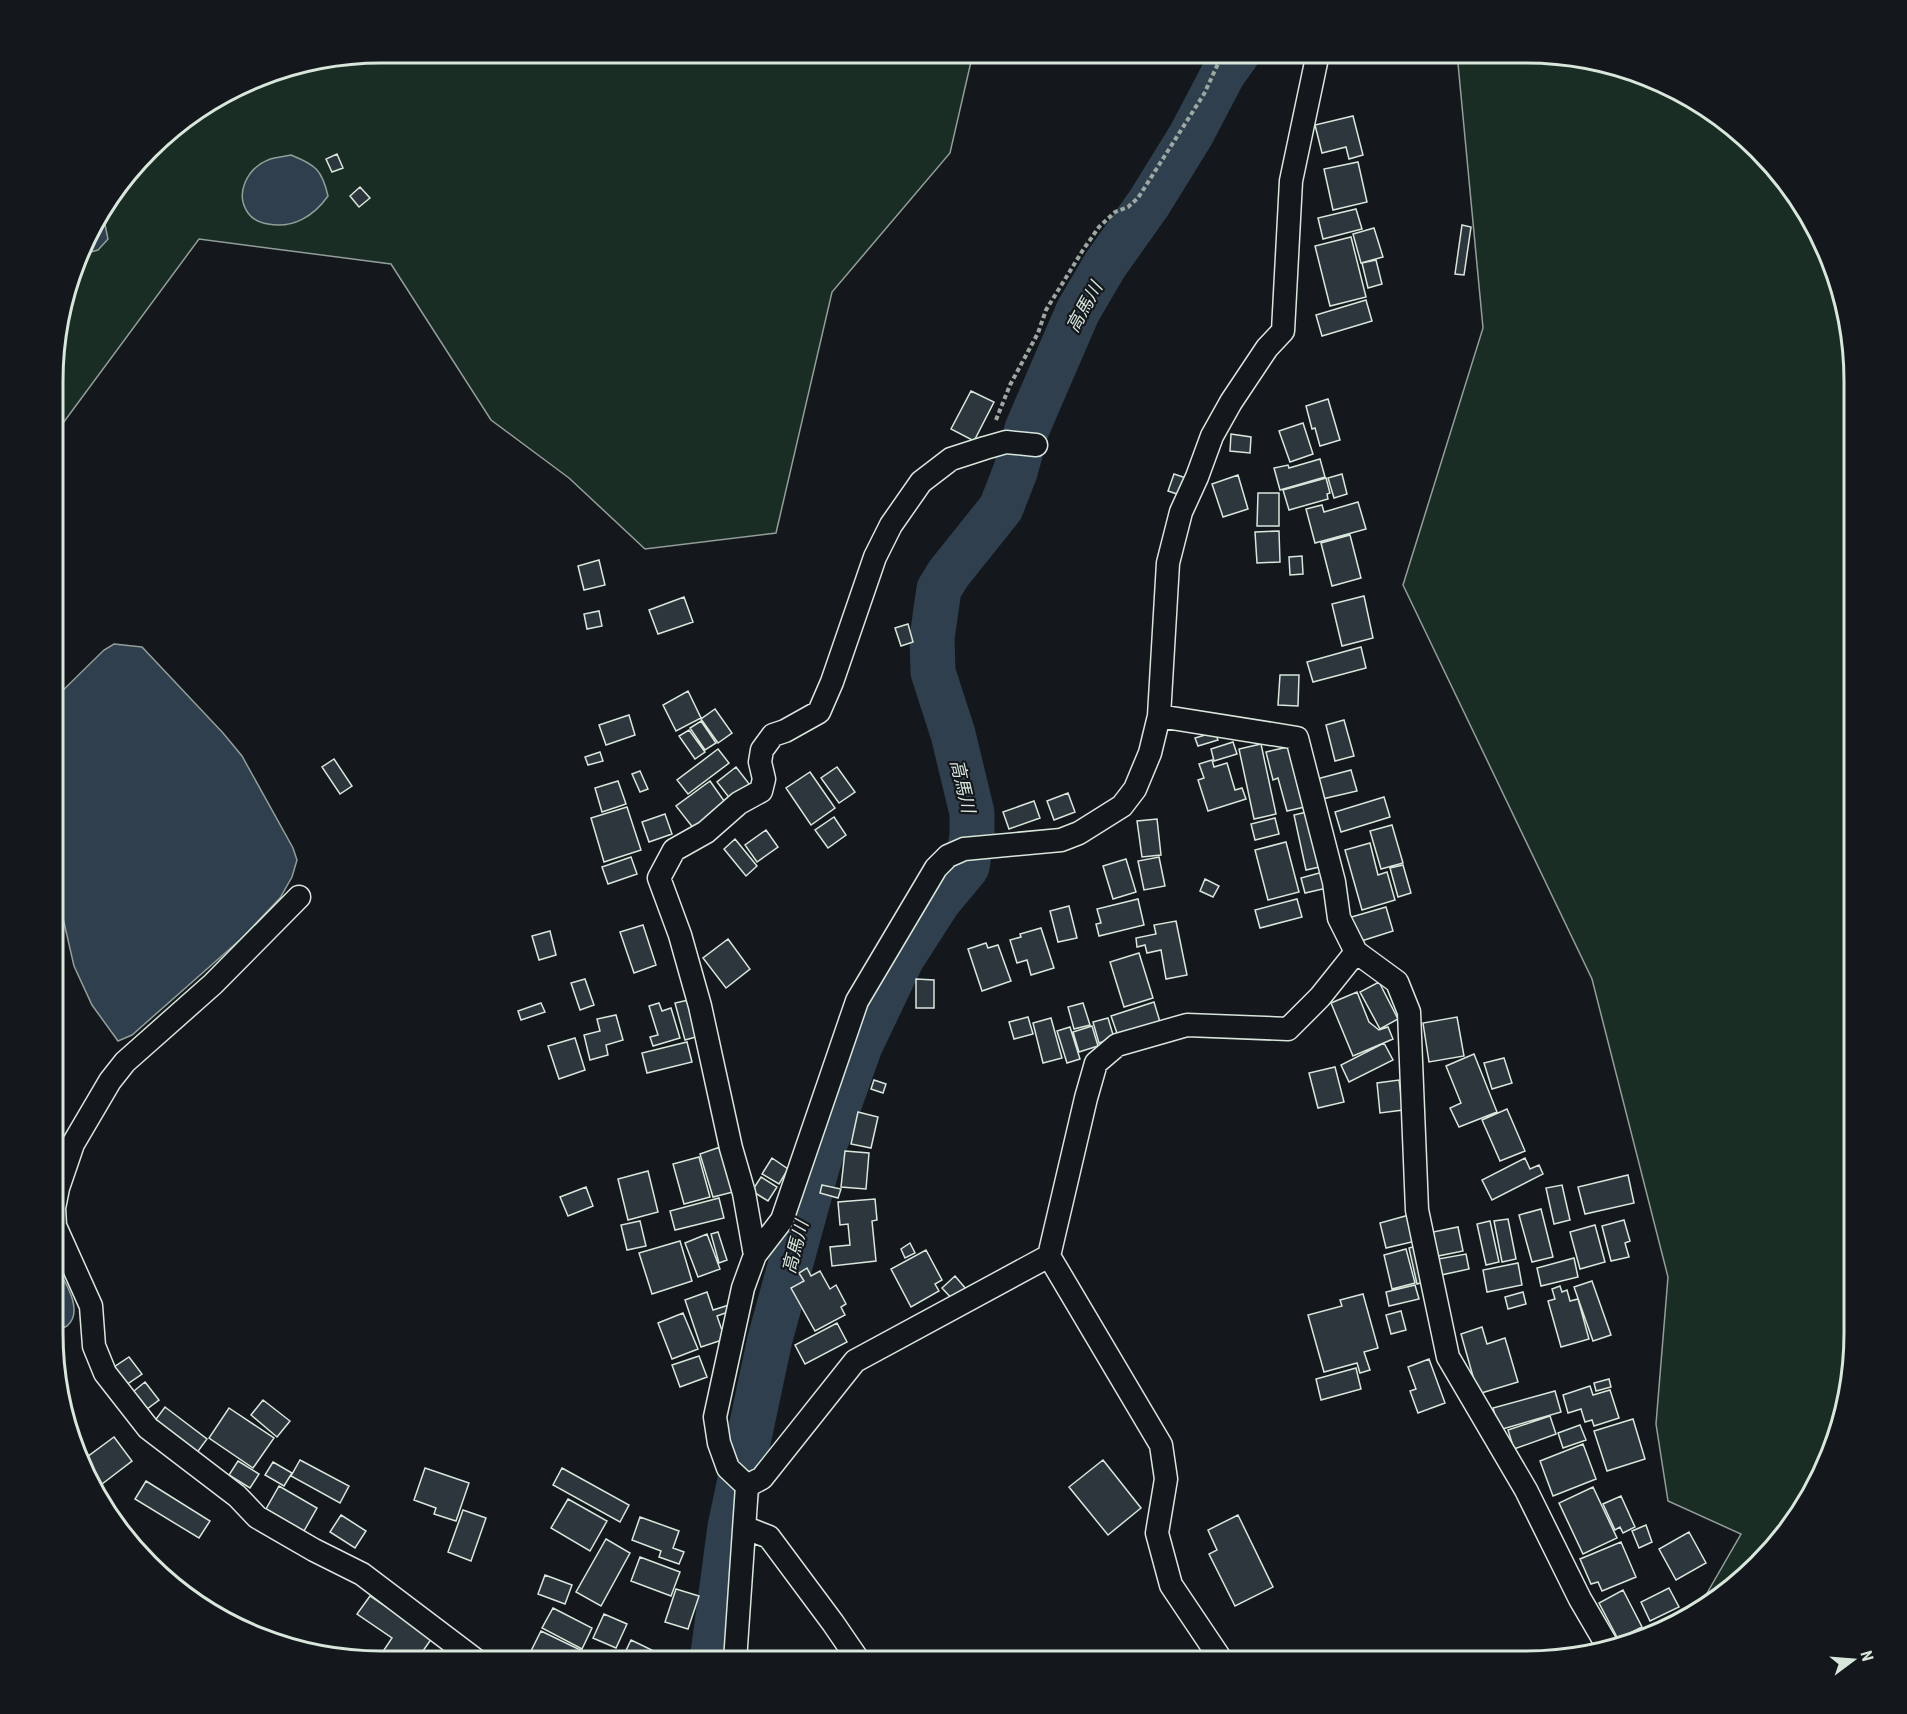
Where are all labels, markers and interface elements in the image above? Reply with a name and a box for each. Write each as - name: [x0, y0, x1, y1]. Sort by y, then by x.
- water label: 高馬川: [1062, 277, 1107, 336]
- water label: 高馬川: [947, 757, 980, 817]
- water label: 高馬川: [778, 1216, 813, 1276]
- north arrow: [1823, 1630, 1883, 1690]
- text: N: [1856, 1649, 1877, 1663]

